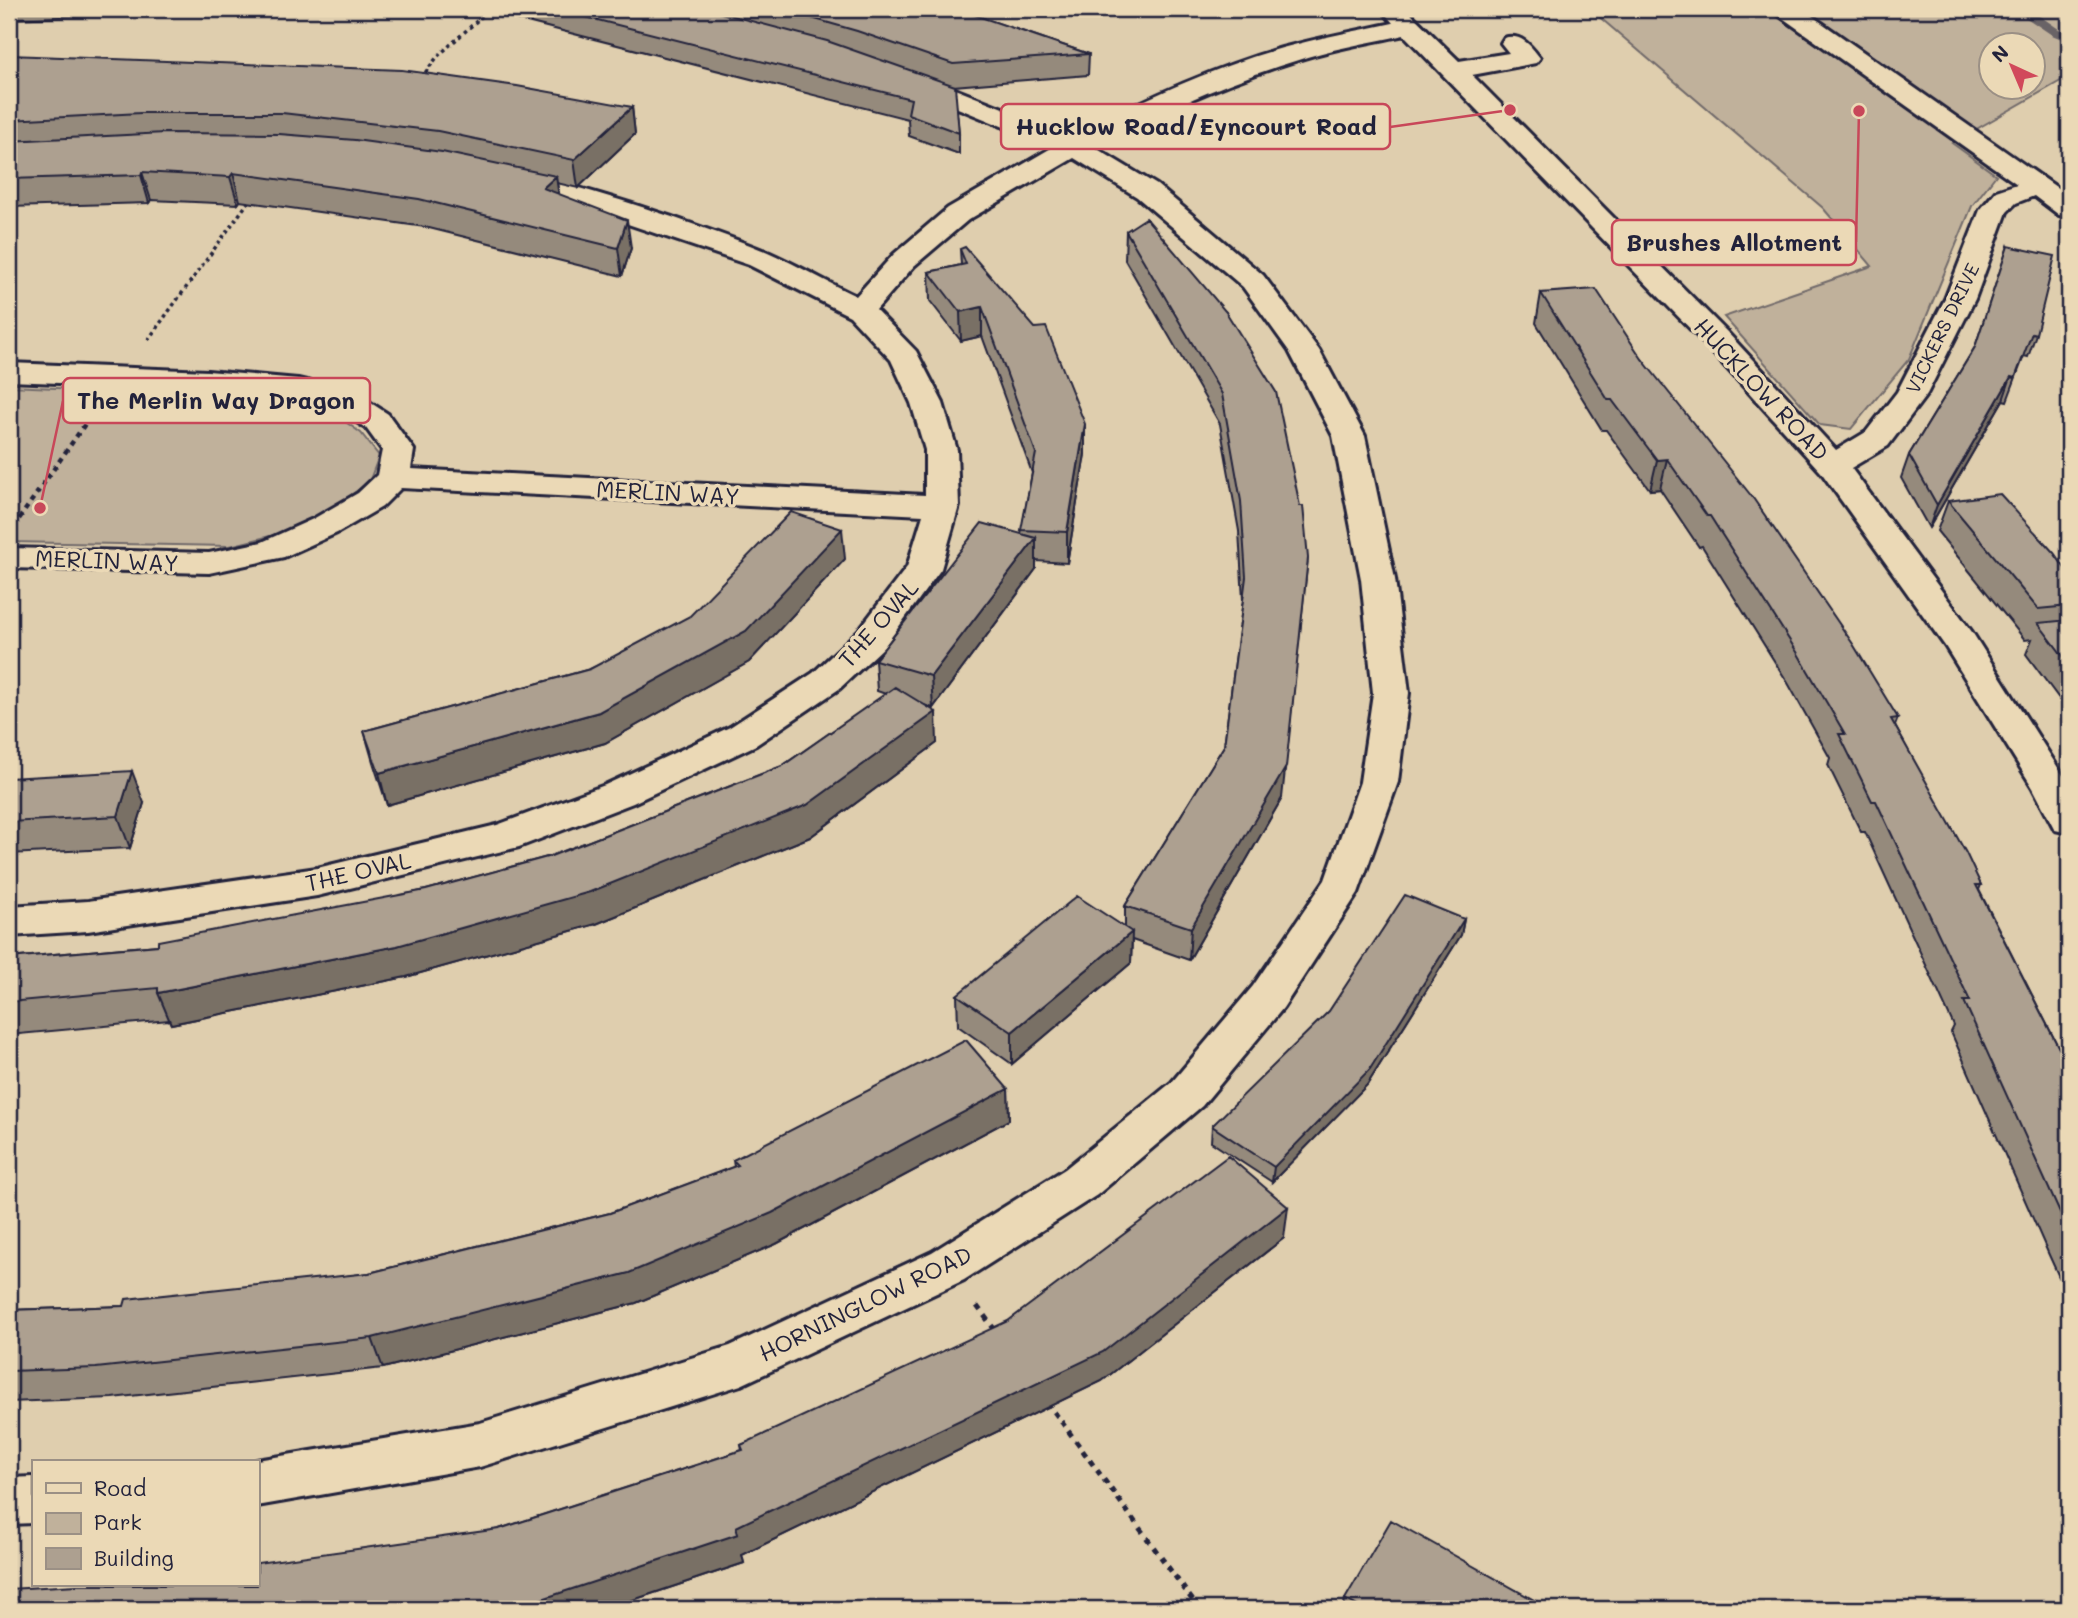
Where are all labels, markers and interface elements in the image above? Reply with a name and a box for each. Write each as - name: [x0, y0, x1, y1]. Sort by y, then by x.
- north arrow: [1976, 32, 2046, 102]
- text: N: [1986, 39, 2014, 67]
- callout: Hucklow Road/Eyncourt Road: [1001, 104, 1390, 149]
- text: Hucklow Road/Eyncourt Road: [1015, 110, 1377, 141]
- callout: Brushes Allotment: [1612, 220, 1856, 265]
- text: Brushes Allotment: [1626, 226, 1842, 257]
- street label: VICKERS DRIVE: [1900, 259, 1984, 397]
- street label: HUCKLOW ROAD: [1688, 311, 1836, 467]
- callout: The Merlin Way Dragon: [63, 378, 370, 423]
- text: The Merlin Way Dragon: [77, 384, 355, 415]
- street label: MERLIN WAY: [595, 473, 741, 511]
- street label: MERLIN WAY: [35, 542, 179, 578]
- street label: THE OVAL: [831, 573, 925, 673]
- street label: THE OVAL: [302, 844, 414, 898]
- street label: HORNINGLOW ROAD: [754, 1238, 976, 1368]
- legend: [32, 1460, 259, 1586]
- text: Road: [94, 1474, 146, 1501]
- text: Park: [94, 1508, 142, 1535]
- text: Building: [94, 1544, 174, 1571]

